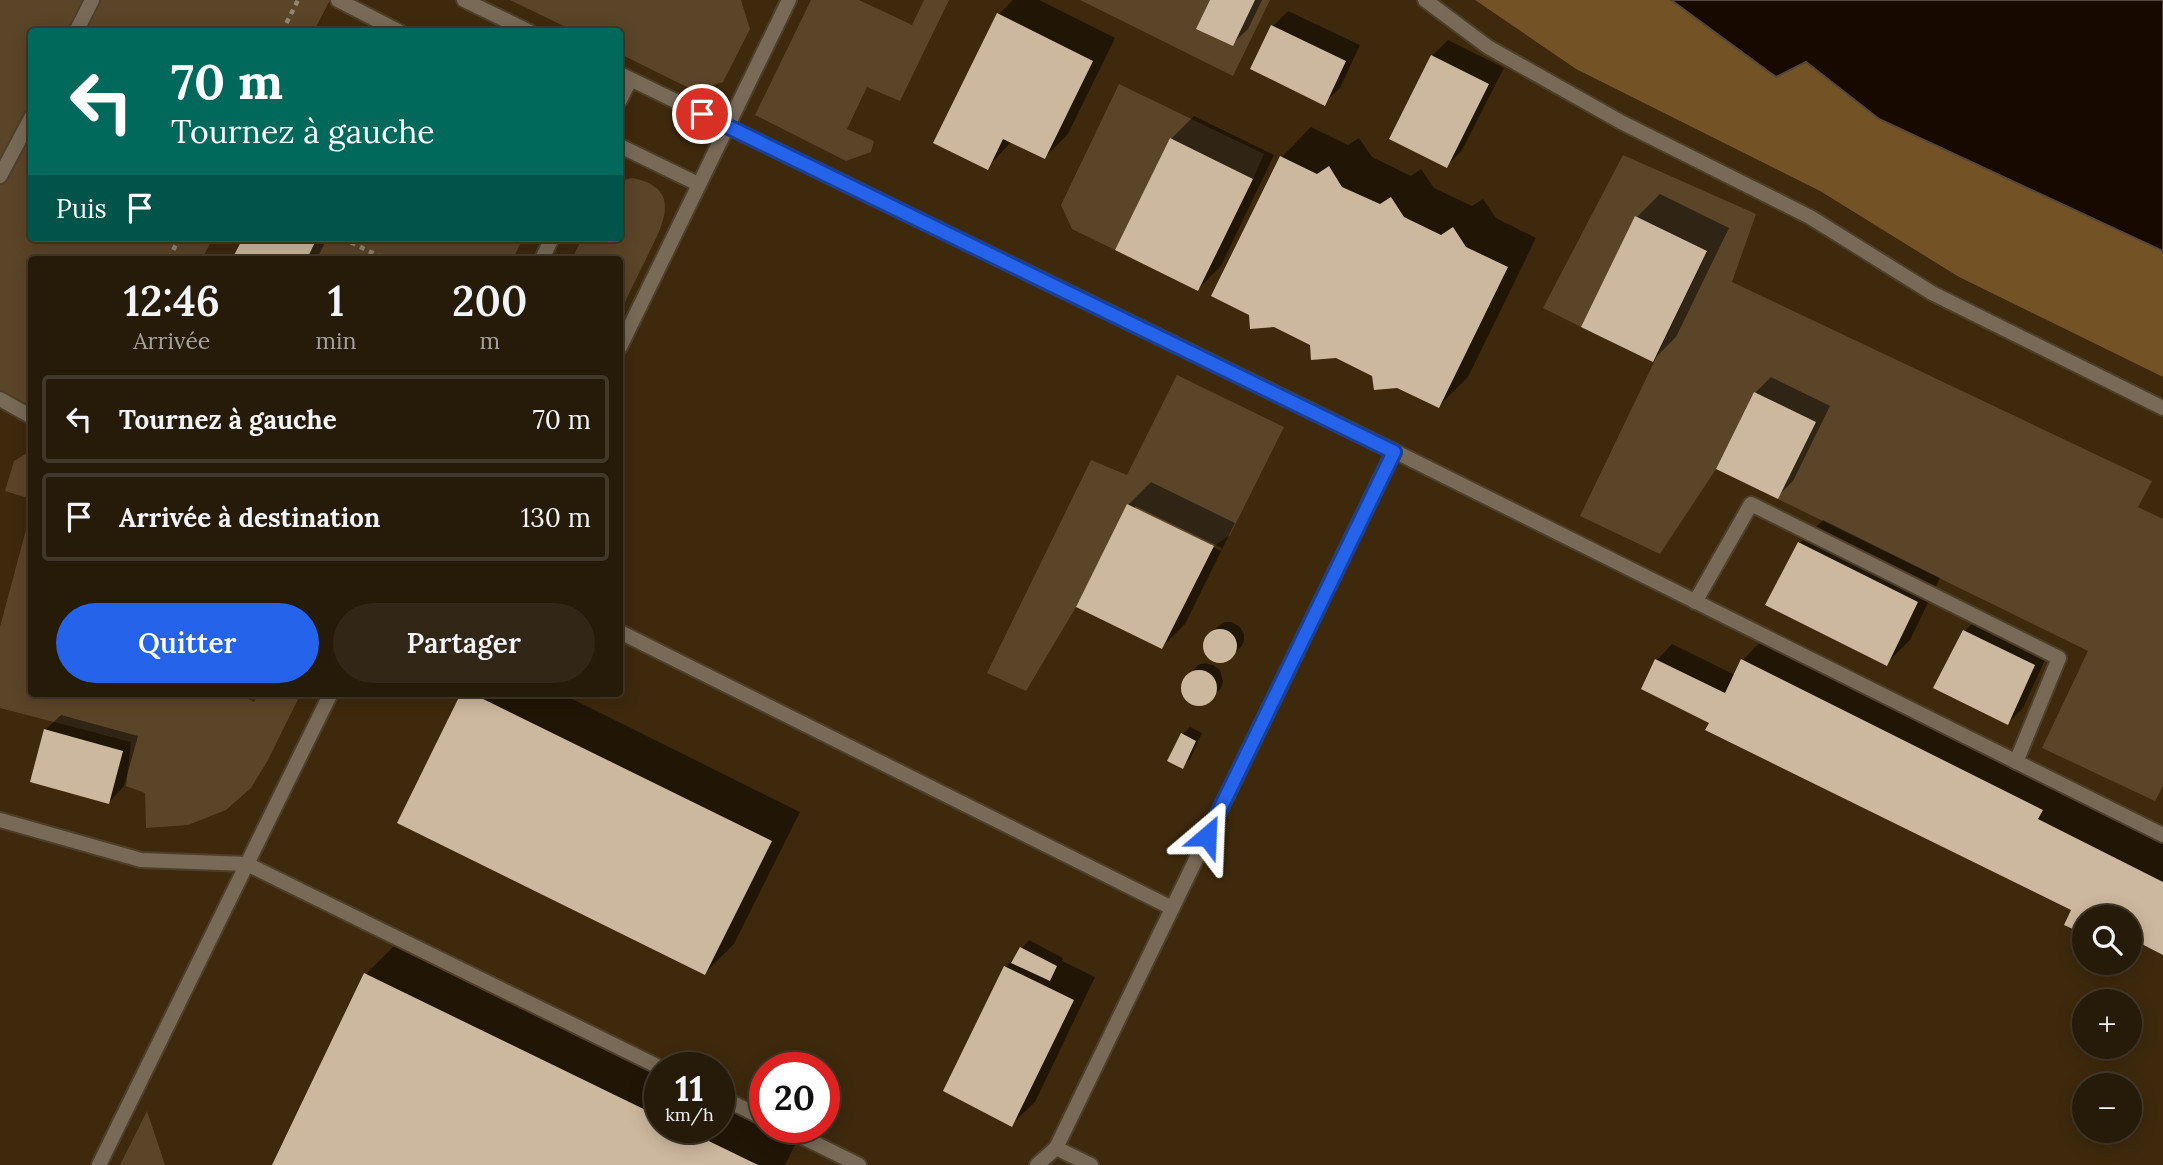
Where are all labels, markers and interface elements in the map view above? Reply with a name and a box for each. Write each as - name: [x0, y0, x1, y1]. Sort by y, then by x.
- text: 70 m: [171, 50, 283, 112]
- icon: left: [56, 56, 147, 147]
- pin: [672, 84, 732, 144]
- icon: arrive: [683, 95, 721, 133]
- text: Tournez à gauche: [171, 111, 435, 152]
- icon: arrive: [121, 189, 159, 227]
- text: Puis: [56, 192, 107, 225]
- text: 12:46: [124, 274, 220, 328]
- text: 1: [328, 274, 344, 328]
- text: 200: [452, 274, 527, 328]
- text: Arrivée: [133, 326, 210, 355]
- text: min: [316, 326, 357, 355]
- text: m: [479, 326, 500, 355]
- icon: left: [60, 400, 98, 438]
- text: Tournez à gauche: [119, 403, 337, 436]
- text: 70 m: [533, 403, 591, 436]
- icon: arrive: [60, 498, 98, 536]
- text: Arrivée à destination: [119, 501, 380, 534]
- text: 130 m: [521, 501, 591, 534]
- button: Quitter: [56, 603, 319, 683]
- button: Partager: [333, 603, 595, 683]
- position arrow: [1170, 799, 1244, 873]
- map controls: [2072, 905, 2142, 1143]
- button: search: [2072, 905, 2142, 975]
- button: +: [2072, 989, 2142, 1059]
- speed limit sign: 20: [749, 1052, 840, 1143]
- text: 11: [675, 1066, 704, 1111]
- button: −: [2072, 1073, 2142, 1143]
- text: km/h: [665, 1103, 714, 1126]

